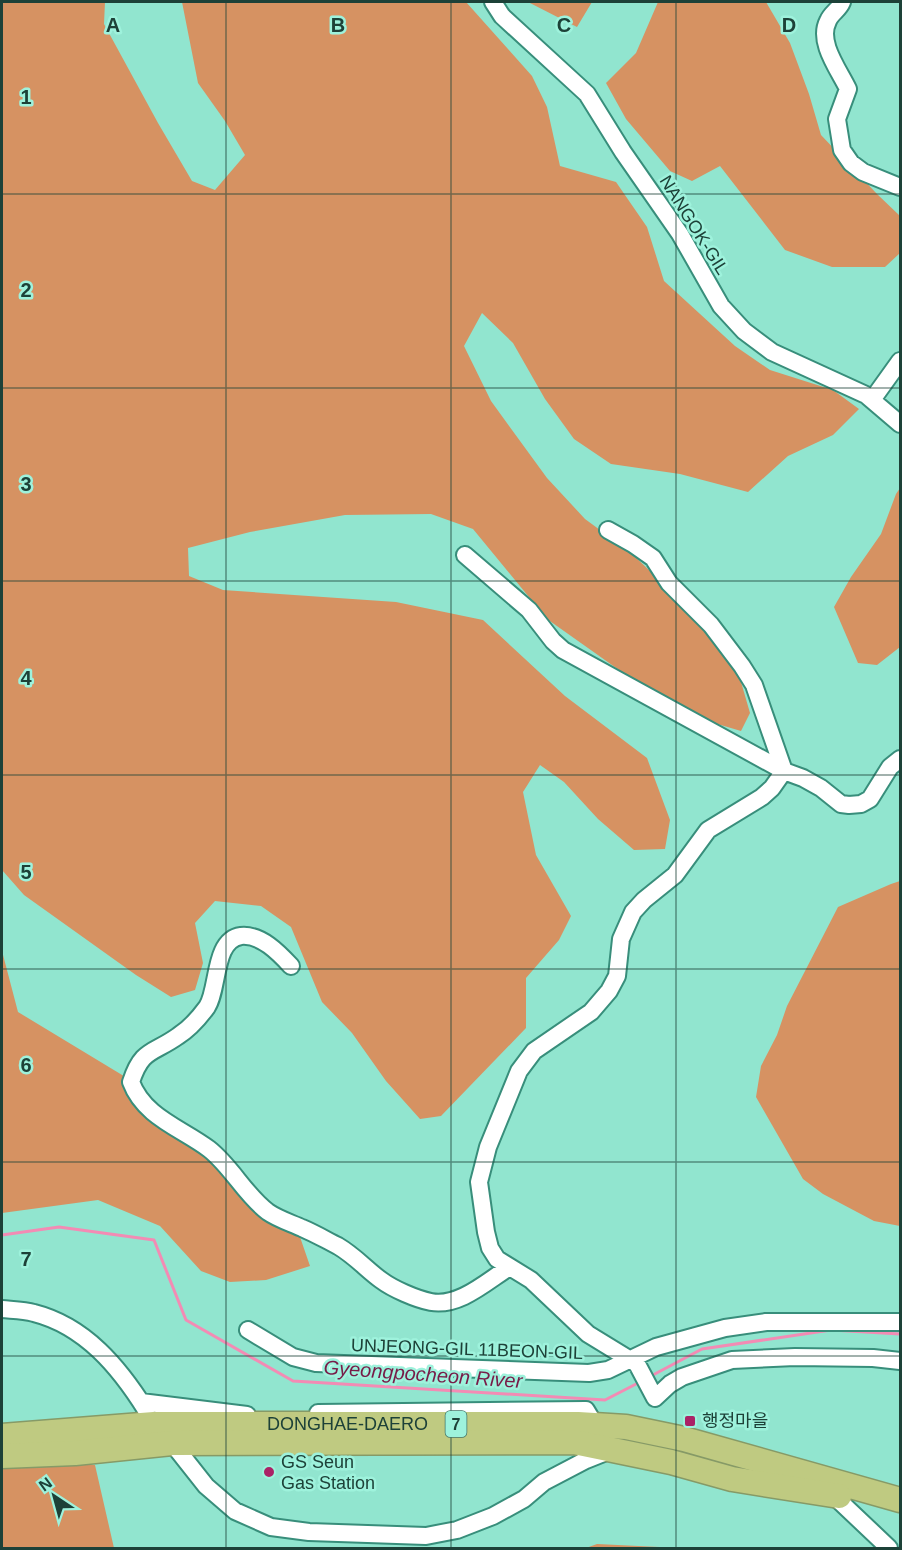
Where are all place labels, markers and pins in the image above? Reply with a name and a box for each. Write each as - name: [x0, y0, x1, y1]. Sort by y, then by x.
- place label: 행정마을: [702, 1411, 768, 1431]
- marker: 행정마을: [683, 1414, 697, 1428]
- place label: GS Seun Gas Station: [281, 1452, 375, 1493]
- marker: GS Seun Gas Station: [262, 1465, 276, 1479]

